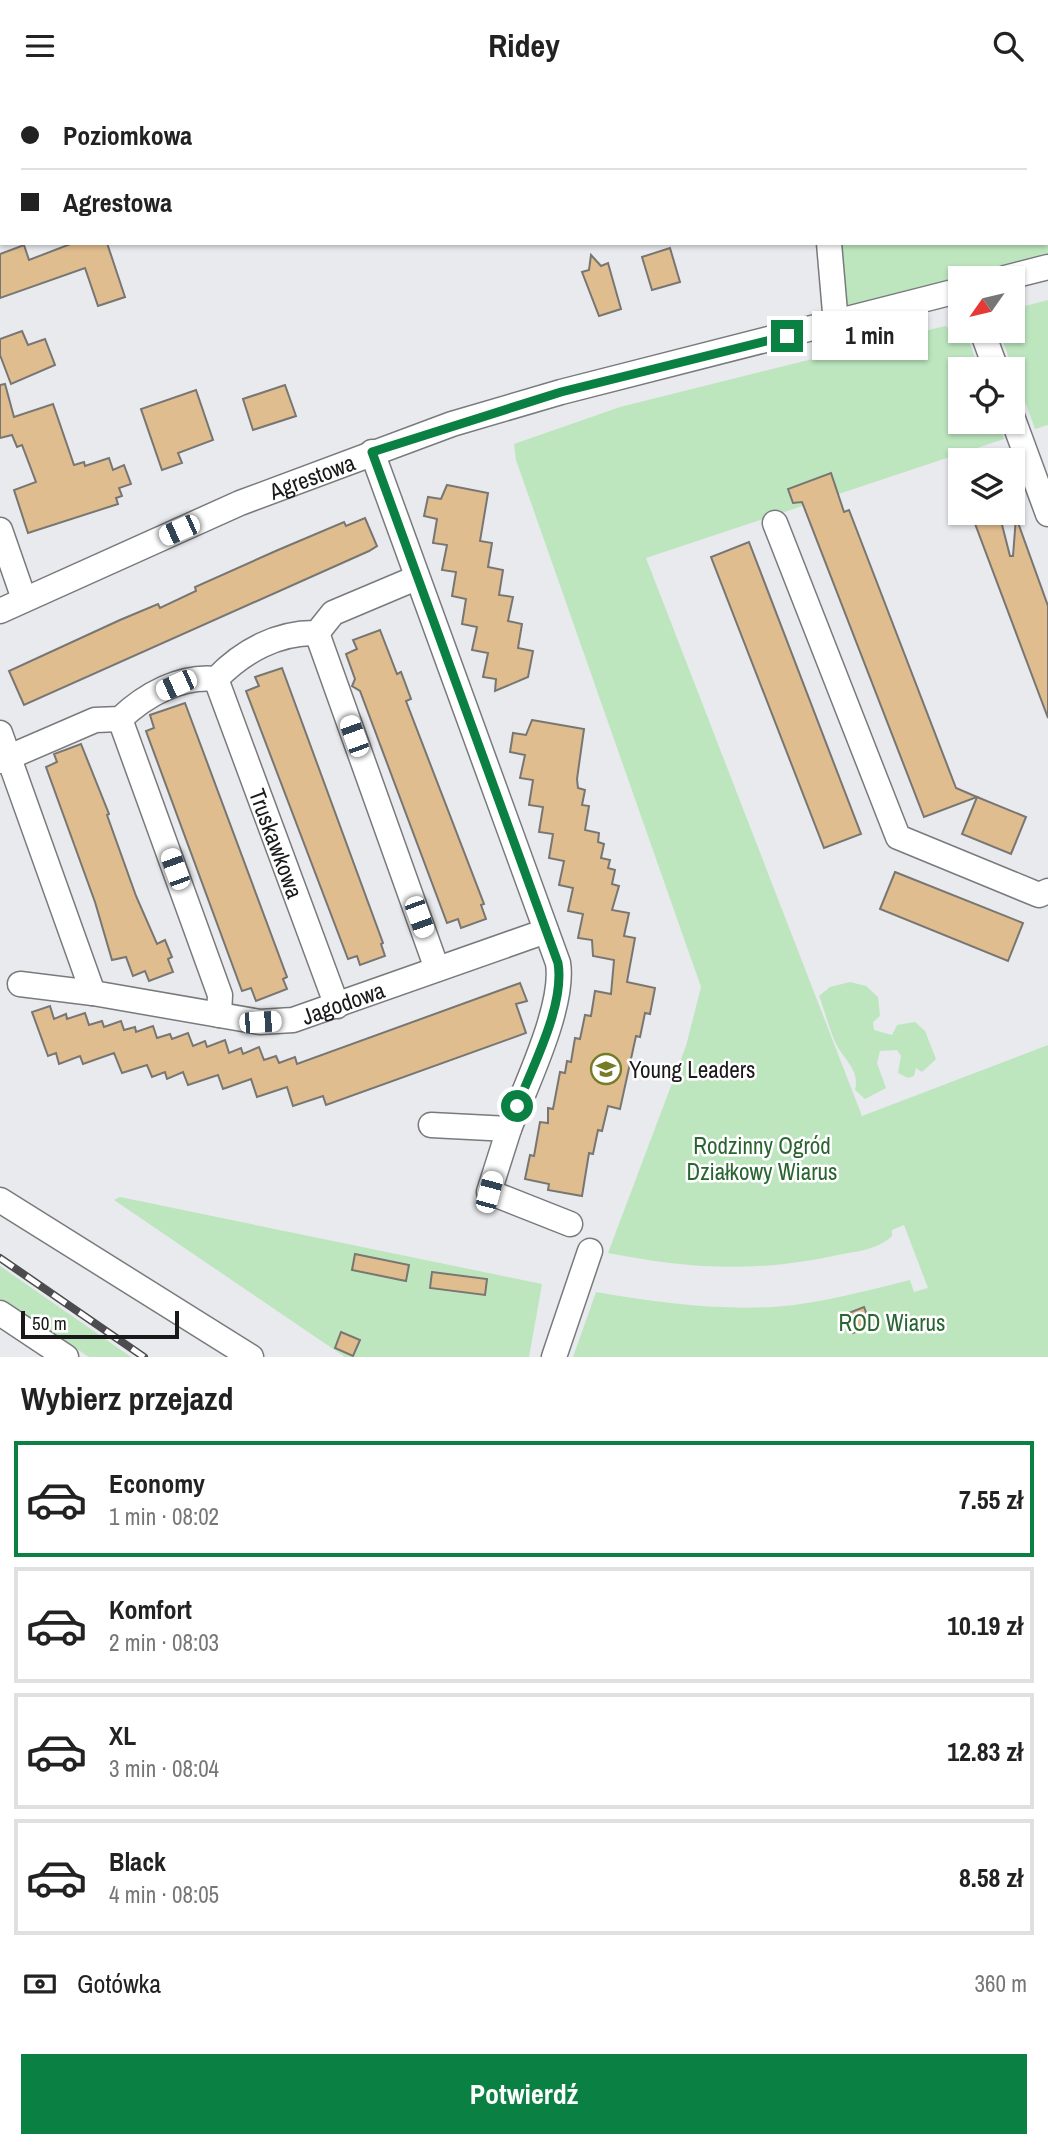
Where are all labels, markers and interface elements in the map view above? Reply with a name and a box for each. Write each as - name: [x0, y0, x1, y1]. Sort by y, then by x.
- text: Ridey: [488, 24, 560, 67]
- icon: menu: [21, 27, 59, 65]
- icon: search: [989, 27, 1027, 65]
- text: Poziomkowa: [63, 118, 192, 153]
- text: Agrestowa: [63, 185, 172, 220]
- north arrow: [948, 266, 1026, 343]
- map controls: [948, 266, 1025, 525]
- callout: 1 min: [812, 311, 927, 361]
- route end: [771, 320, 803, 352]
- text: 1 min: [845, 320, 895, 351]
- button: locate: [948, 357, 1025, 434]
- street label: Agrestowa: [264, 446, 360, 507]
- button: layers: [948, 448, 1025, 525]
- car: [156, 512, 203, 548]
- car: [153, 667, 200, 703]
- car: [337, 713, 372, 759]
- street label: Truskawkowa: [242, 784, 311, 903]
- car: [158, 846, 193, 892]
- car: [402, 894, 437, 940]
- street label: Jagodowa: [297, 973, 389, 1031]
- car: [239, 1010, 282, 1034]
- school or university icon: Young Leaders: [589, 1052, 623, 1086]
- place label: Young Leaders: [629, 1054, 755, 1085]
- route start: [501, 1090, 533, 1122]
- park label: Rodzinny Ogród Działkowy Wiarus: [687, 1130, 837, 1187]
- car: [474, 1169, 505, 1215]
- park label: ROD Wiarus: [839, 1307, 945, 1338]
- scale bar: [21, 1308, 178, 1340]
- text: 50 m: [32, 1310, 67, 1336]
- text: Wybierz przejazd: [21, 1377, 233, 1420]
- text: Economy: [109, 1466, 205, 1501]
- icon: car: [25, 1468, 88, 1531]
- text: 7.55 zł: [959, 1482, 1023, 1517]
- text: 1 min · 08:02: [109, 1501, 219, 1532]
- text: Komfort: [109, 1592, 192, 1627]
- icon: car: [25, 1594, 88, 1657]
- text: 10.19 zł: [947, 1608, 1023, 1643]
- text: 2 min · 08:03: [109, 1627, 219, 1658]
- text: XL: [109, 1718, 136, 1753]
- icon: car: [25, 1720, 88, 1783]
- text: 12.83 zł: [947, 1734, 1023, 1769]
- text: 3 min · 08:04: [109, 1753, 219, 1784]
- text: Black: [109, 1844, 166, 1879]
- icon: car: [25, 1846, 88, 1909]
- text: 8.58 zł: [959, 1860, 1023, 1895]
- text: 4 min · 08:05: [109, 1879, 219, 1910]
- icon: cash: [21, 1965, 59, 2003]
- text: Gotówka: [77, 1966, 161, 2001]
- text: 360 m: [975, 1968, 1027, 1999]
- button: Potwierdź: [21, 2054, 1027, 2134]

